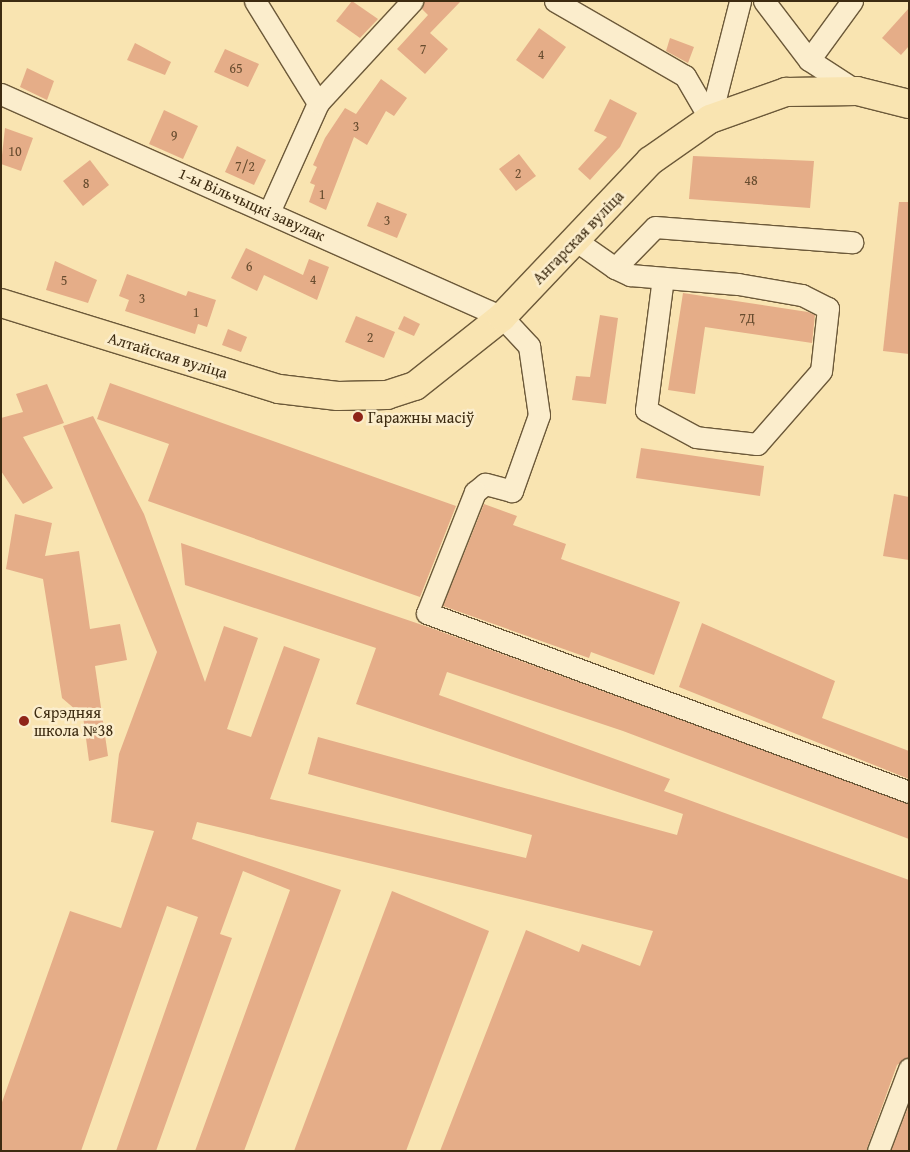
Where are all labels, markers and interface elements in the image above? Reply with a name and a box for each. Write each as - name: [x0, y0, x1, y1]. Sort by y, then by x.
- house number: 7: [420, 41, 426, 57]
- house number: 4: [538, 46, 544, 62]
- house number: 65: [229, 60, 243, 76]
- house number: 3: [353, 118, 359, 134]
- house number: 9: [171, 127, 177, 143]
- house number: 10: [8, 143, 22, 159]
- house number: 7/2: [235, 158, 255, 174]
- street label: 1-ы Вільчыцкі завулак: [176, 163, 328, 245]
- house number: 2: [515, 165, 521, 181]
- house number: 48: [744, 172, 758, 188]
- house number: 8: [83, 175, 89, 191]
- house number: 1: [319, 186, 325, 202]
- street label: Ангарская вуліца: [528, 186, 628, 288]
- house number: 3: [384, 212, 390, 228]
- house number: 6: [246, 258, 252, 274]
- house number: 4: [310, 271, 316, 287]
- house number: 5: [61, 272, 67, 288]
- house number: 3: [139, 290, 145, 306]
- house number: 1: [193, 304, 199, 320]
- house number: 7Д: [739, 310, 755, 326]
- street label: Алтайская вуліца: [106, 328, 230, 382]
- house number: 2: [367, 329, 373, 345]
- place label: Гаражны масіў: [368, 407, 474, 427]
- marker: Гаражны масіў: [352, 411, 364, 423]
- place label: Сярэдняя школа №38: [34, 702, 113, 740]
- marker: Сярэдняя школа №38: [18, 715, 30, 727]

